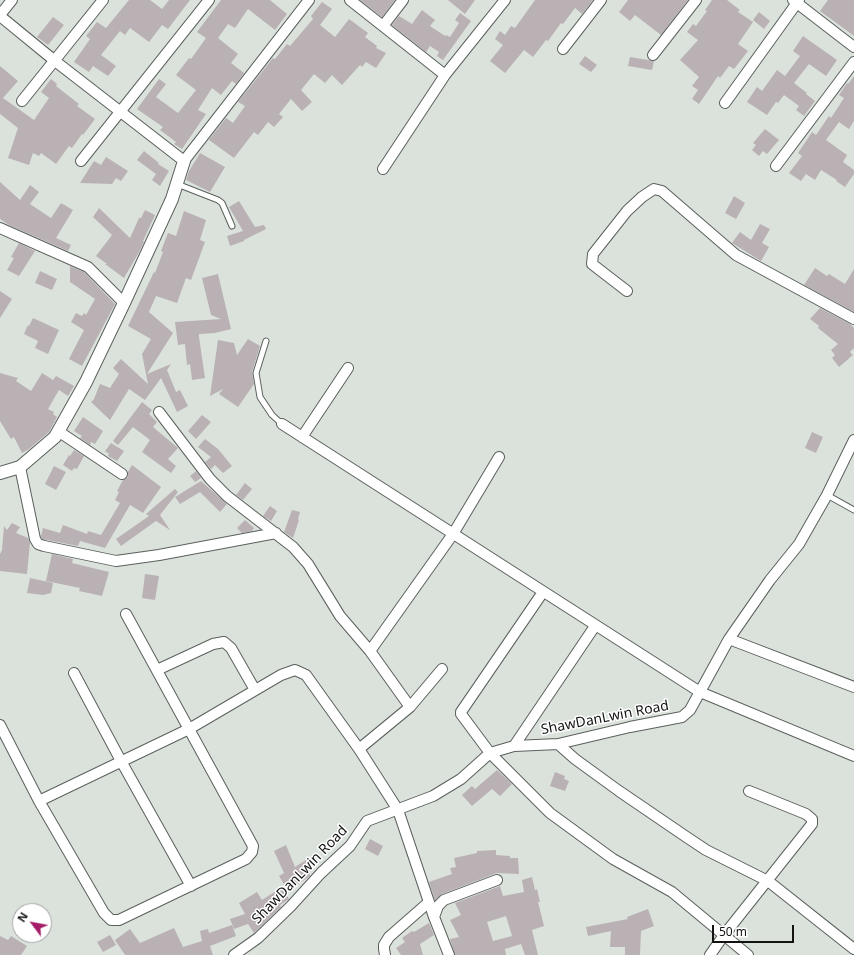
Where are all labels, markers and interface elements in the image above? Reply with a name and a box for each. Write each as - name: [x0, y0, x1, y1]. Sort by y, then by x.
- street label: ShawDanLwin Road: [540, 697, 670, 739]
- street label: ShawDanLwin Road: [249, 822, 351, 928]
- north arrow: [12, 903, 52, 943]
- text: N: [14, 909, 31, 925]
- scale bar: [714, 917, 796, 943]
- text: 50 m: [719, 923, 747, 940]

